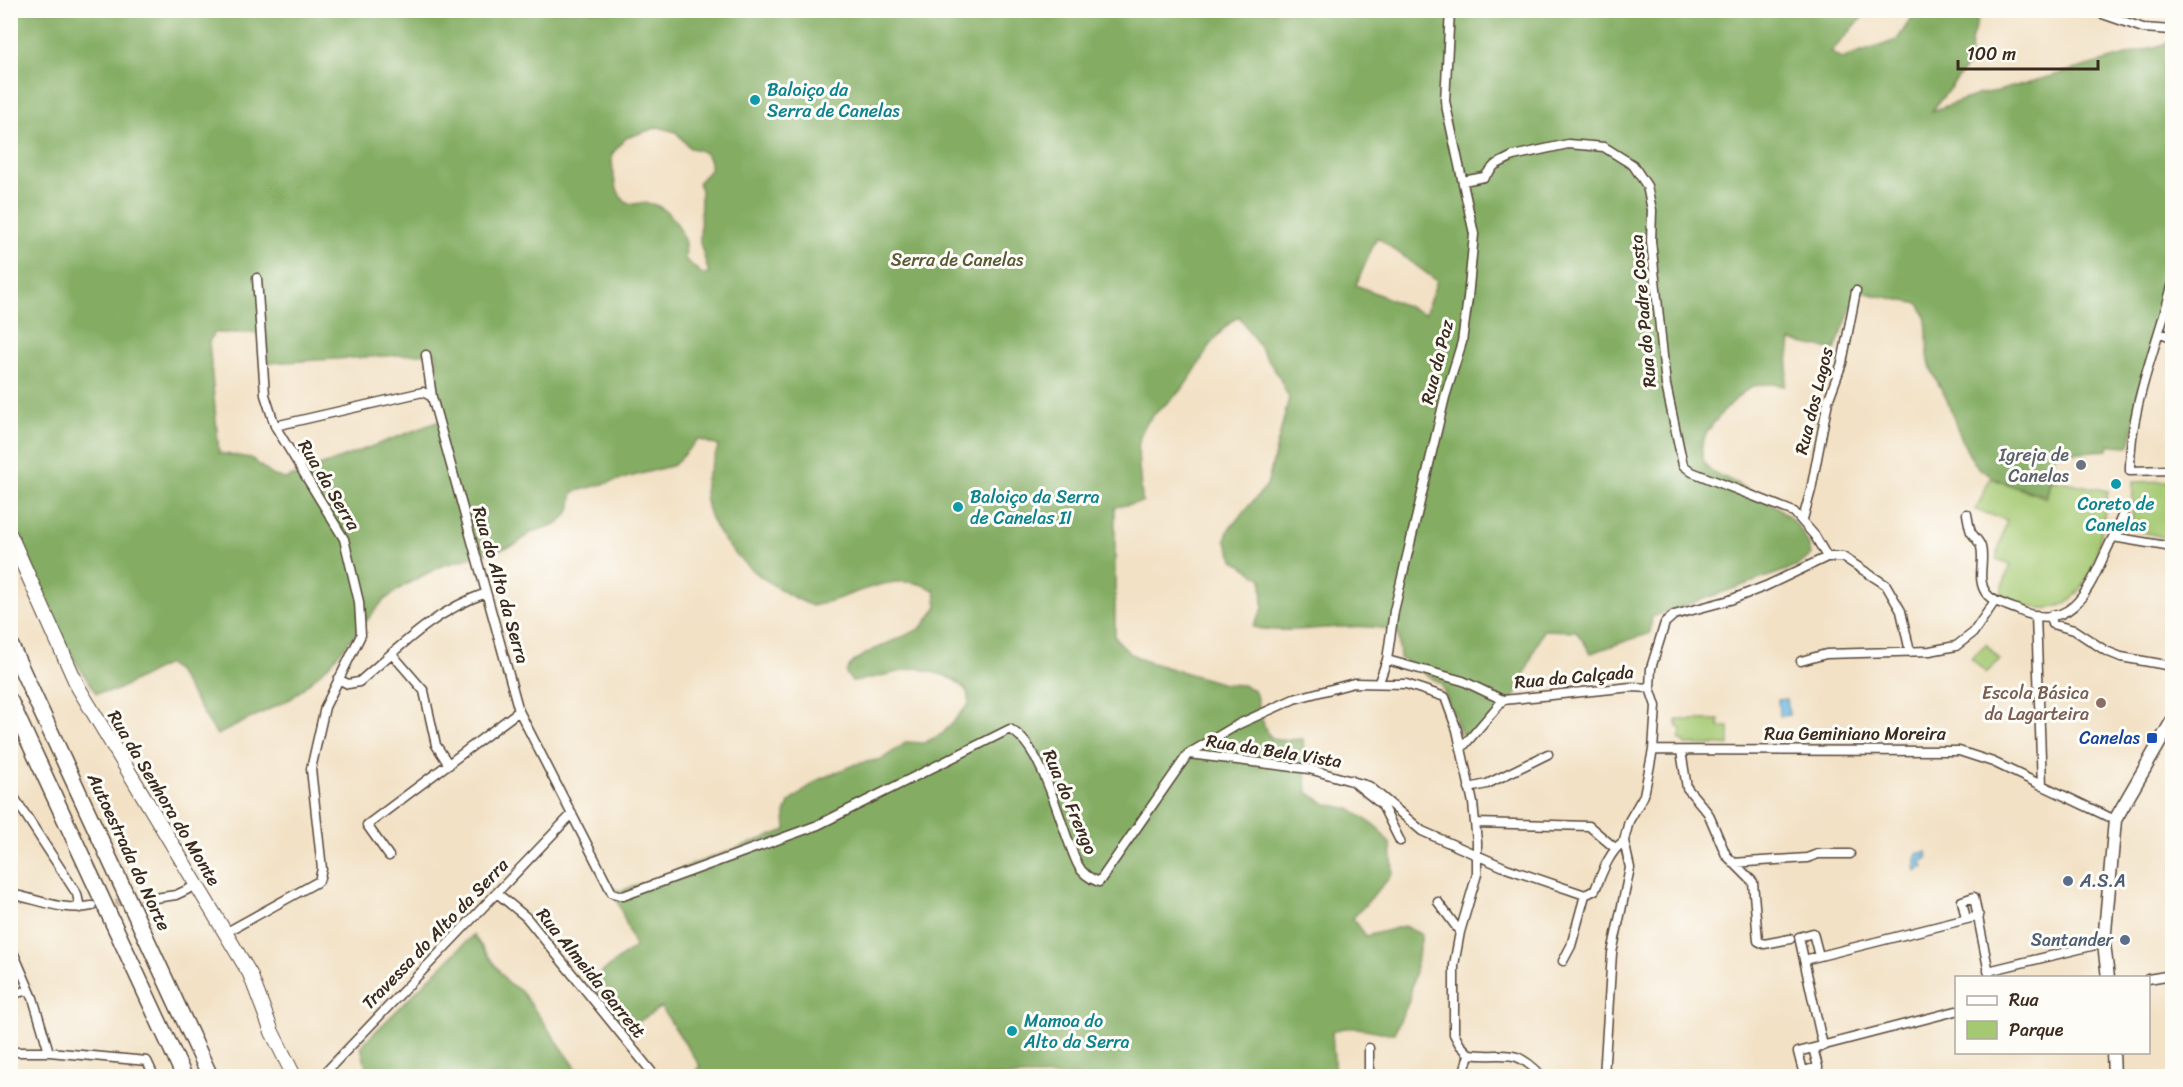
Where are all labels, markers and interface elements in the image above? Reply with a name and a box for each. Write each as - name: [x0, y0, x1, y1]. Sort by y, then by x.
- scale bar: [1958, 33, 2098, 71]
- text: 100 m: [1967, 38, 2016, 70]
- place label: Baloiço da Serra de Canelas: [767, 74, 900, 127]
- marker: Baloiço da Serra de Canelas: [748, 93, 762, 107]
- street label: Rua do Padre Costa: [1620, 233, 1666, 389]
- park label: Serra de Canelas: [891, 244, 1024, 276]
- street label: Rua da Paz: [1411, 316, 1463, 408]
- street label: Rua dos Lagos: [1785, 343, 1843, 458]
- street label: Rua da Serra: [289, 433, 369, 538]
- place label: Igreja de Canelas: [1998, 439, 2070, 492]
- marker: Igreja de Canelas: [2074, 458, 2088, 472]
- marker: Coreto de Canelas: [2109, 477, 2123, 491]
- place label: Baloiço da Serra de Canelas II: [970, 481, 1099, 534]
- place label: Coreto de Canelas: [2077, 488, 2155, 541]
- marker: Baloiço da Serra de Canelas II: [951, 500, 965, 514]
- street label: Rua do Alto da Serra: [463, 503, 539, 667]
- street label: Rua da Calçada: [1513, 656, 1635, 698]
- place label: Escola Básica da Lagarteira: [1982, 677, 2089, 730]
- marker: Escola Básica da Lagarteira: [2094, 696, 2108, 710]
- street label: Rua da Senhora do Monte: [99, 704, 230, 893]
- street label: Rua Geminiano Moreira: [1764, 718, 1947, 750]
- place label: Canelas: [2079, 722, 2141, 754]
- street label: Rua da Bela Vista: [1204, 724, 1344, 778]
- marker: Canelas: [2145, 731, 2159, 745]
- street label: Rua do Frengo: [1033, 744, 1107, 860]
- street label: Autoestrada do Norte: [78, 767, 180, 936]
- street label: Travessa do Alto da Serra: [354, 850, 517, 1018]
- place label: A.S.A: [2079, 865, 2126, 897]
- marker: A.S.A: [2061, 874, 2075, 888]
- street label: Rua Almeida Garrett: [528, 900, 654, 1046]
- place label: Santander: [2031, 924, 2115, 956]
- marker: Santander: [2118, 933, 2132, 947]
- legend: [1955, 976, 2150, 1054]
- text: Rua: [2009, 984, 2040, 1016]
- place label: Mamoa do Alto da Serra: [1023, 1005, 1130, 1058]
- text: Parque: [2009, 1014, 2064, 1046]
- marker: Mamoa do Alto da Serra: [1005, 1024, 1019, 1038]

